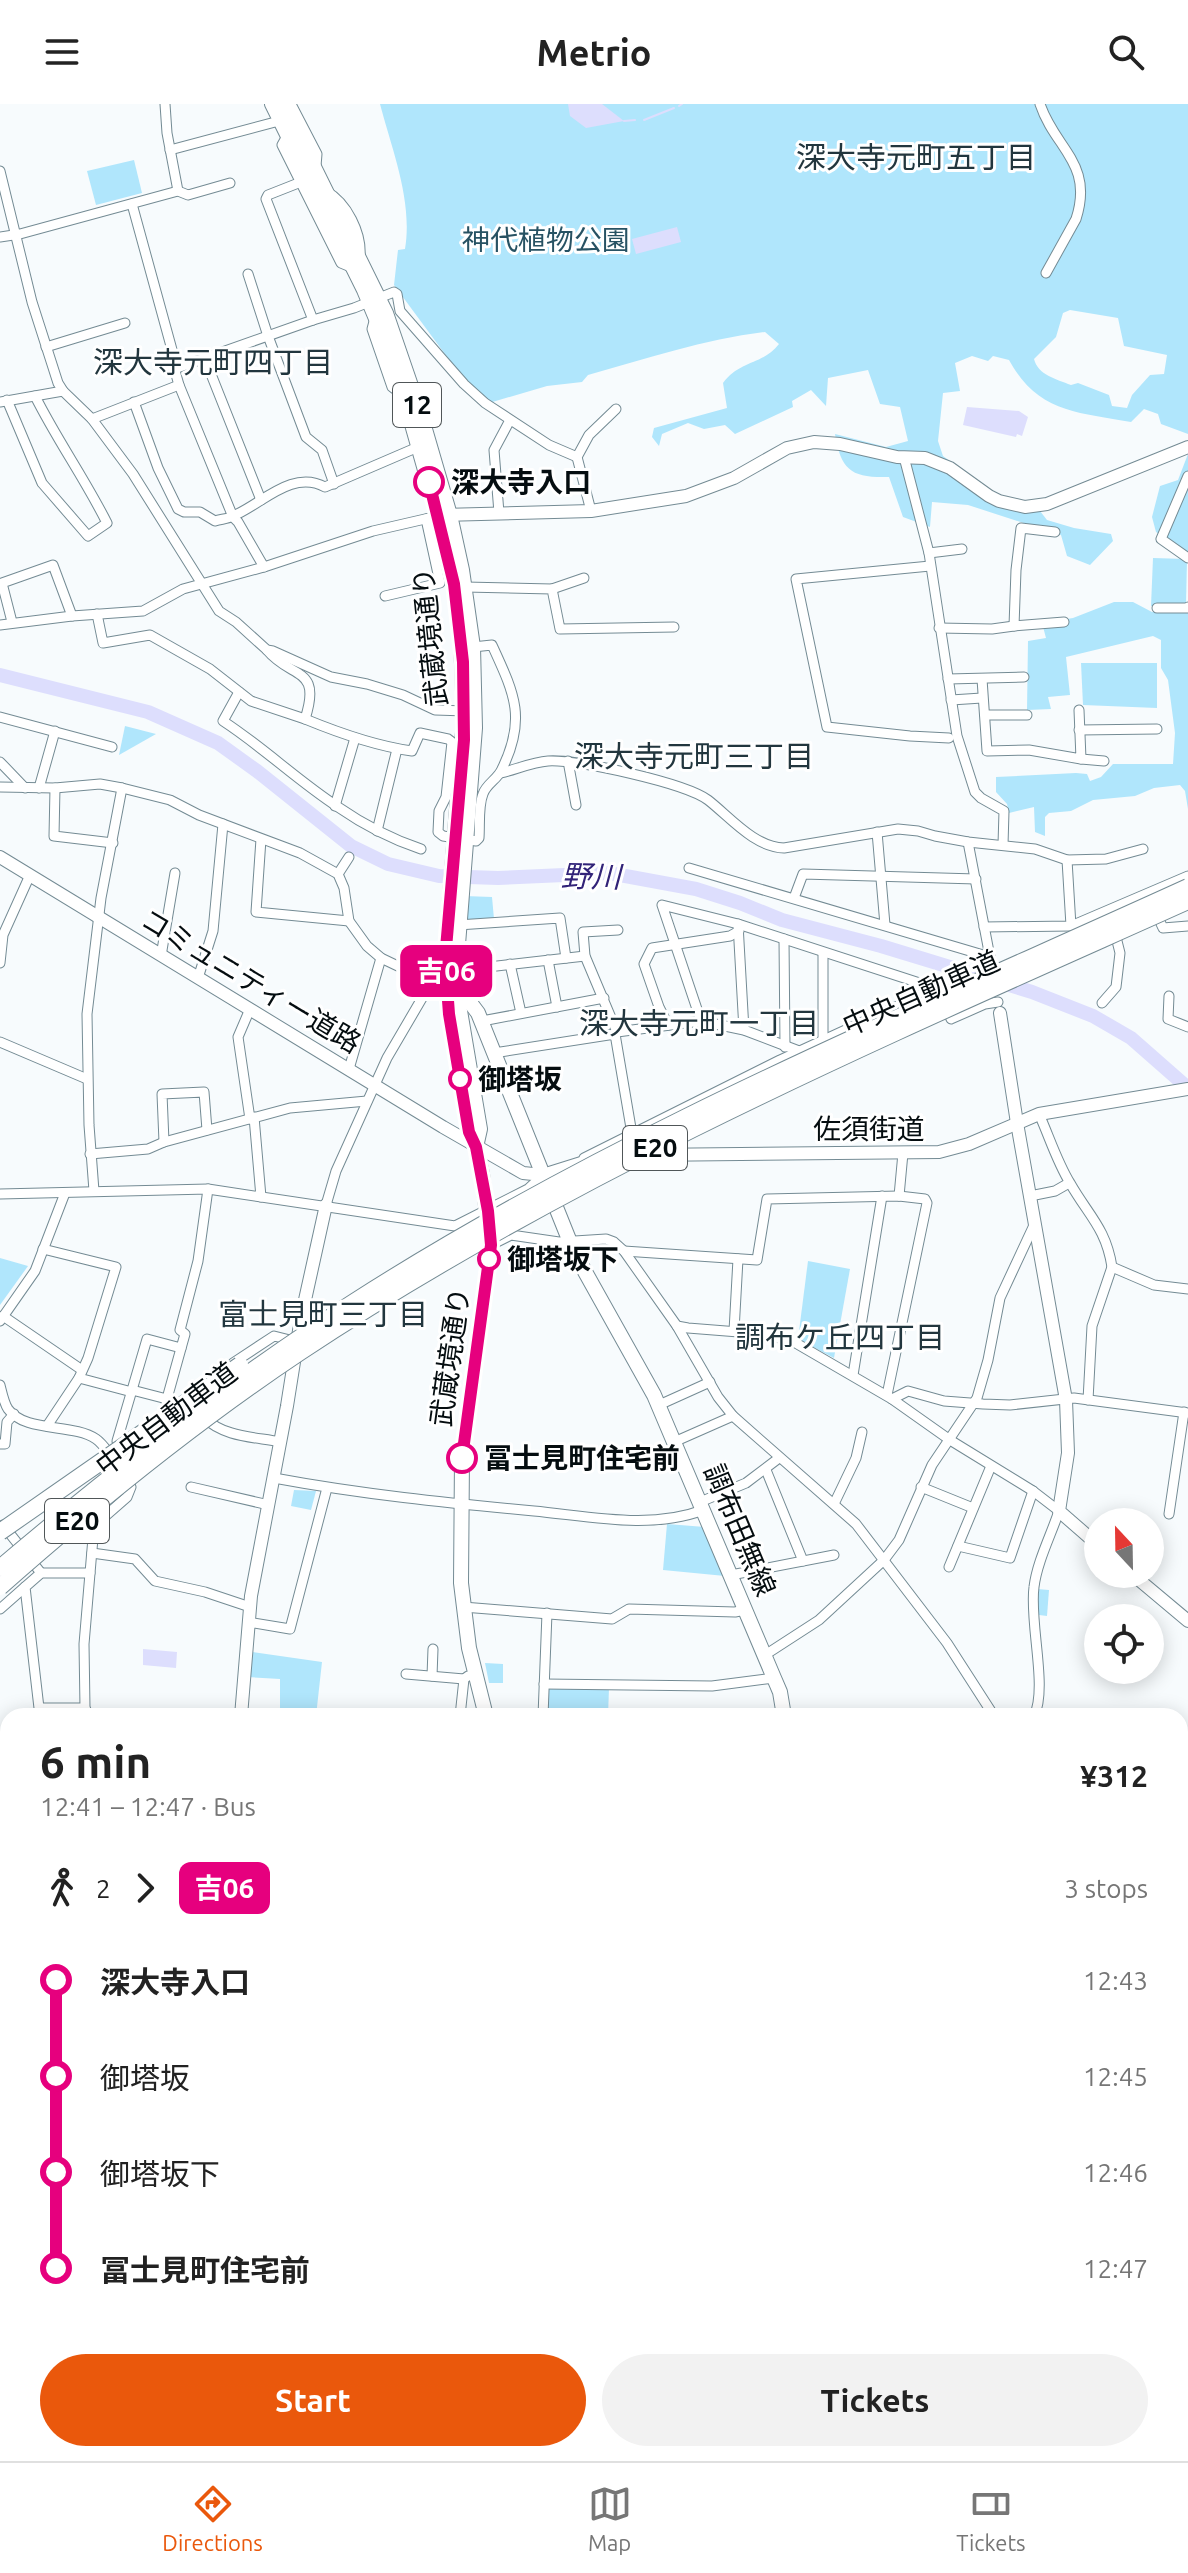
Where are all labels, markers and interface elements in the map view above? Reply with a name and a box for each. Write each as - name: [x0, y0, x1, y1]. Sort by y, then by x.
- icon: menu: [40, 30, 84, 74]
- icon: search: [1104, 30, 1148, 74]
- text: Metrio: [537, 32, 651, 73]
- district label: 深大寺元町五丁目: [796, 140, 1036, 174]
- park label: 神代植物公園: [462, 224, 630, 255]
- district label: 深大寺元町四丁目: [93, 345, 333, 379]
- road number: 12: [393, 383, 441, 427]
- place label: 深大寺入口: [451, 466, 591, 497]
- marker: 深大寺入口: [414, 467, 444, 497]
- street label: 武蔵境通り: [407, 566, 452, 708]
- district label: 深大寺元町三丁目: [574, 739, 814, 773]
- water label: 野川: [561, 858, 624, 894]
- street label: コミュニティー道路: [136, 903, 367, 1058]
- street label: 中央自動車道: [838, 944, 1004, 1041]
- line badge: 吉06: [400, 945, 492, 997]
- text: 吉06: [416, 955, 476, 986]
- district label: 深大寺元町一丁目: [579, 1006, 819, 1040]
- place label: 御塔坂: [478, 1063, 562, 1094]
- marker: 御塔坂: [449, 1068, 471, 1090]
- street label: 佐須街道: [813, 1113, 925, 1144]
- road number: E20: [623, 1126, 687, 1170]
- place label: 御塔坂下: [507, 1243, 619, 1274]
- marker: 御塔坂下: [478, 1248, 500, 1270]
- street label: 武蔵境通り: [424, 1285, 475, 1428]
- district label: 富士見町三丁目: [218, 1297, 428, 1331]
- district label: 調布ケ丘四丁目: [735, 1320, 945, 1354]
- street label: 中央自動車道: [89, 1356, 242, 1482]
- place label: 冨士見町住宅前: [484, 1442, 680, 1473]
- marker: 冨士見町住宅前: [447, 1443, 477, 1473]
- street label: 調布田無線: [699, 1459, 782, 1600]
- road number: E20: [45, 1499, 109, 1543]
- north arrow: [1084, 1508, 1164, 1588]
- map controls: [1084, 1508, 1164, 1684]
- button: locate: [1084, 1604, 1164, 1684]
- text: 6 min: [40, 1737, 151, 1786]
- text: ¥312: [1080, 1759, 1148, 1793]
- text: 12:41 – 12:47 · Bus: [40, 1792, 256, 1821]
- icon: walk: [40, 1866, 84, 1910]
- icon: forward: [123, 1866, 167, 1910]
- text: 吉06: [195, 1872, 254, 1903]
- text: 2: [96, 1874, 111, 1903]
- text: 3 stops: [1064, 1874, 1148, 1903]
- text: 深大寺入口: [100, 1965, 250, 1999]
- text: 12:43: [1083, 1966, 1148, 1995]
- text: 御塔坂: [100, 2061, 190, 2095]
- text: 12:45: [1083, 2062, 1148, 2091]
- text: 御塔坂下: [100, 2157, 220, 2191]
- text: 12:46: [1083, 2158, 1148, 2187]
- text: 冨士見町住宅前: [100, 2253, 310, 2287]
- text: 12:47: [1083, 2254, 1148, 2283]
- button: Start: [40, 2354, 586, 2446]
- button: Tickets: [602, 2354, 1148, 2446]
- tab: Directions: [162, 2482, 263, 2555]
- tab: Map: [588, 2482, 632, 2555]
- tab: Tickets: [956, 2482, 1026, 2555]

